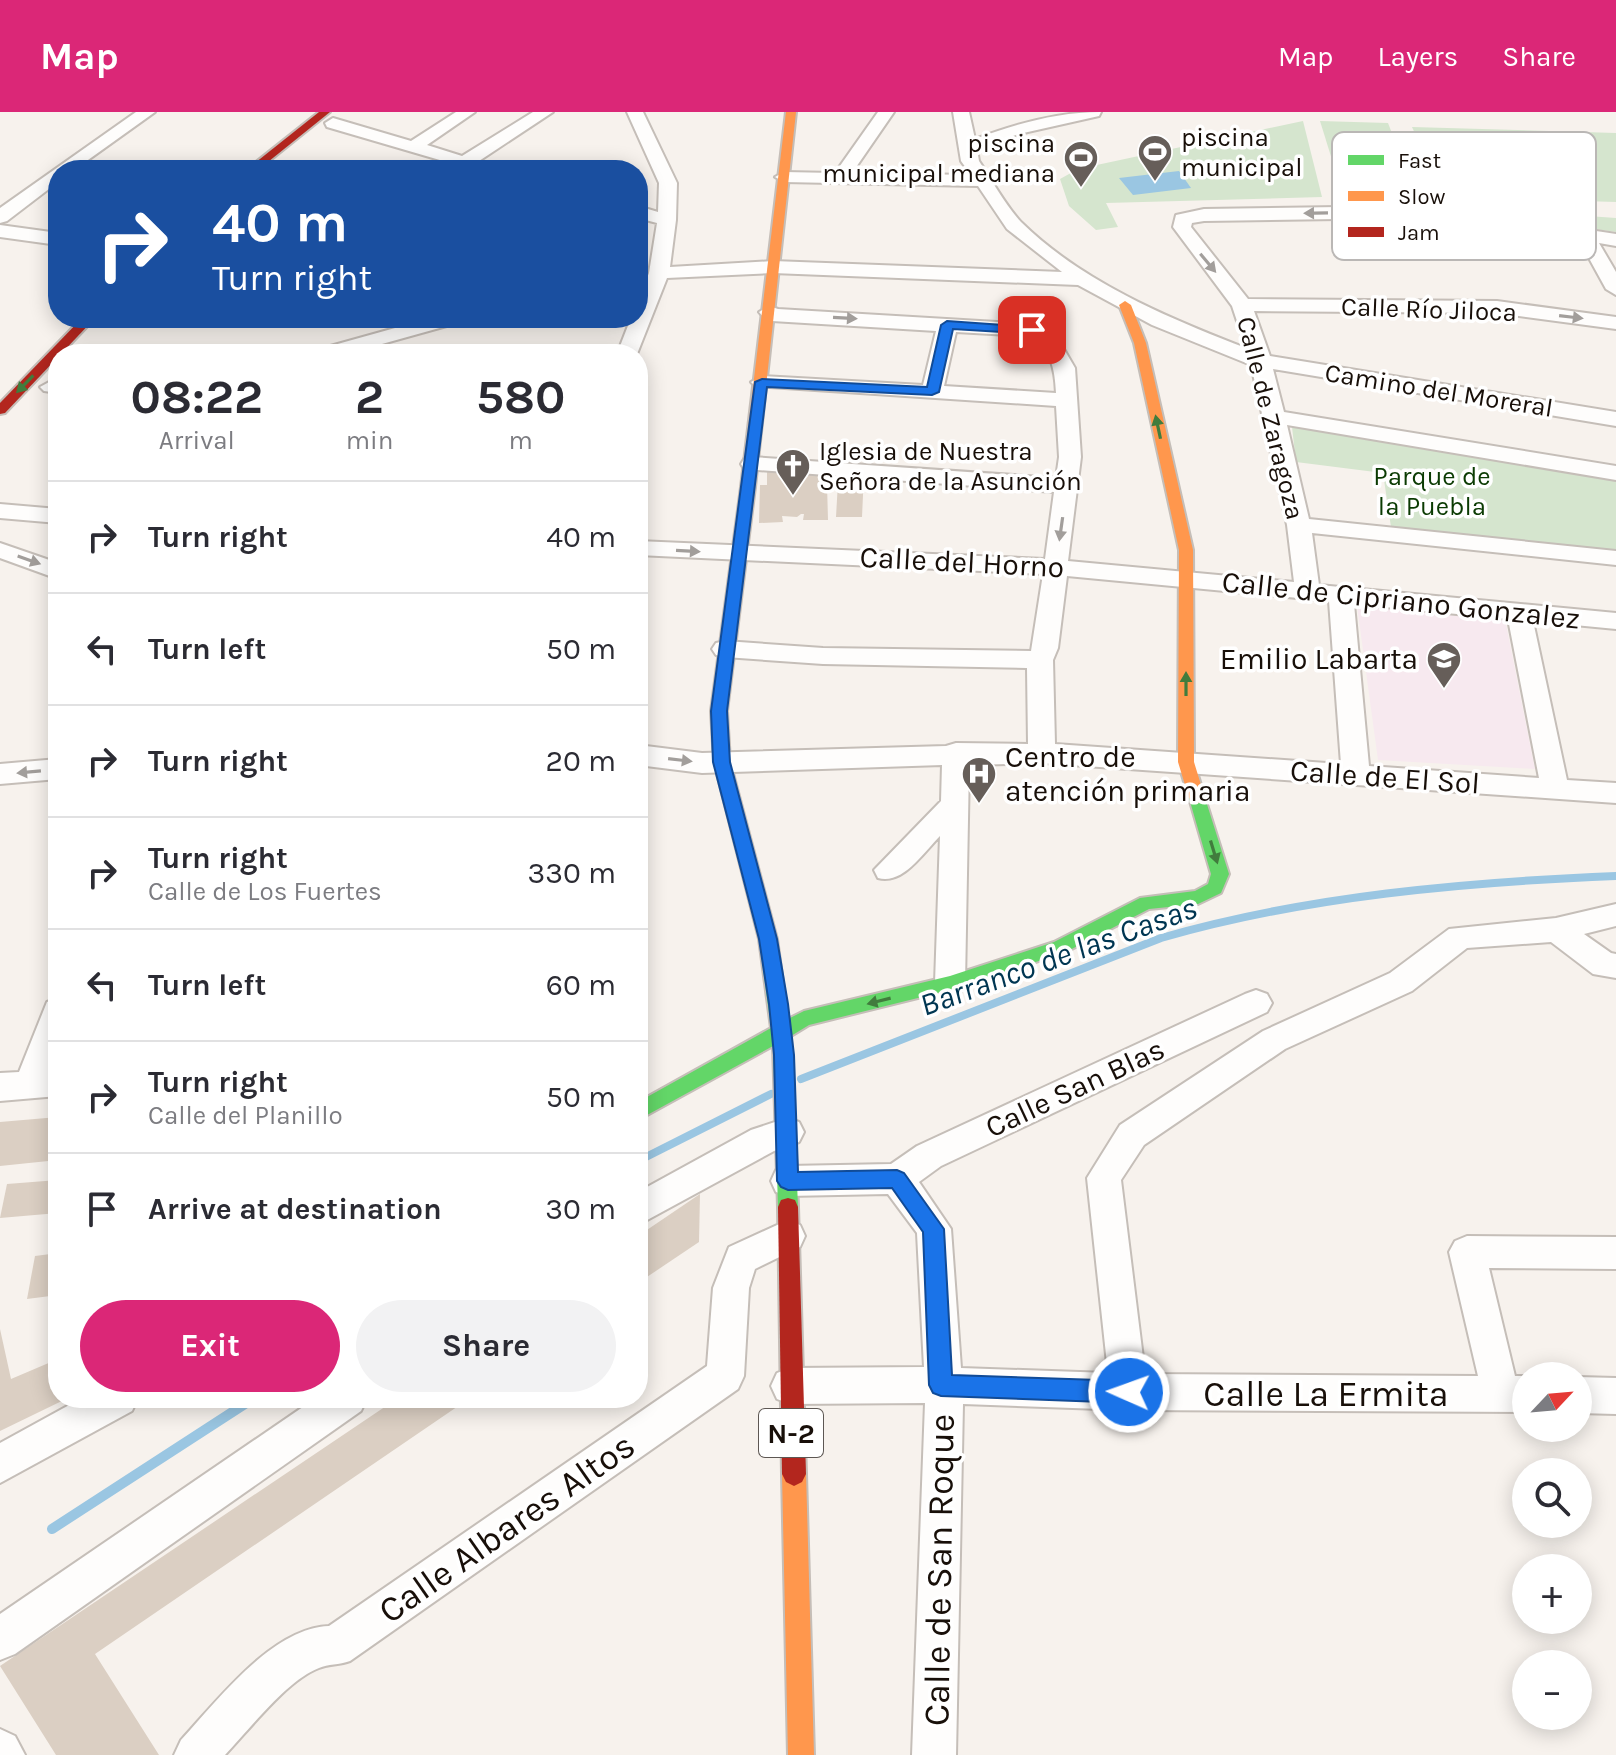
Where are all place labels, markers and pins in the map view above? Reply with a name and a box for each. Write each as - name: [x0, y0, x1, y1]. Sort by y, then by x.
- place label: piscina municipal: [1181, 122, 1302, 183]
- place label: piscina municipal mediana: [822, 128, 1055, 189]
- sports icon: piscina municipal: [1136, 133, 1174, 183]
- sports icon: piscina municipal mediana: [1062, 139, 1100, 189]
- pin: [998, 296, 1066, 364]
- place label: Iglesia de Nuestra Señora de la Asunción: [819, 436, 1082, 497]
- church icon: Iglesia de Nuestra Señora de la Asunción: [774, 447, 812, 497]
- school or university icon: Emilio Labarta: [1425, 640, 1463, 690]
- place label: Emilio Labarta: [1220, 641, 1418, 677]
- place label: Centro de atención primaria: [1005, 739, 1251, 809]
- hospital icon: Centro de atención primaria: [960, 755, 998, 805]

